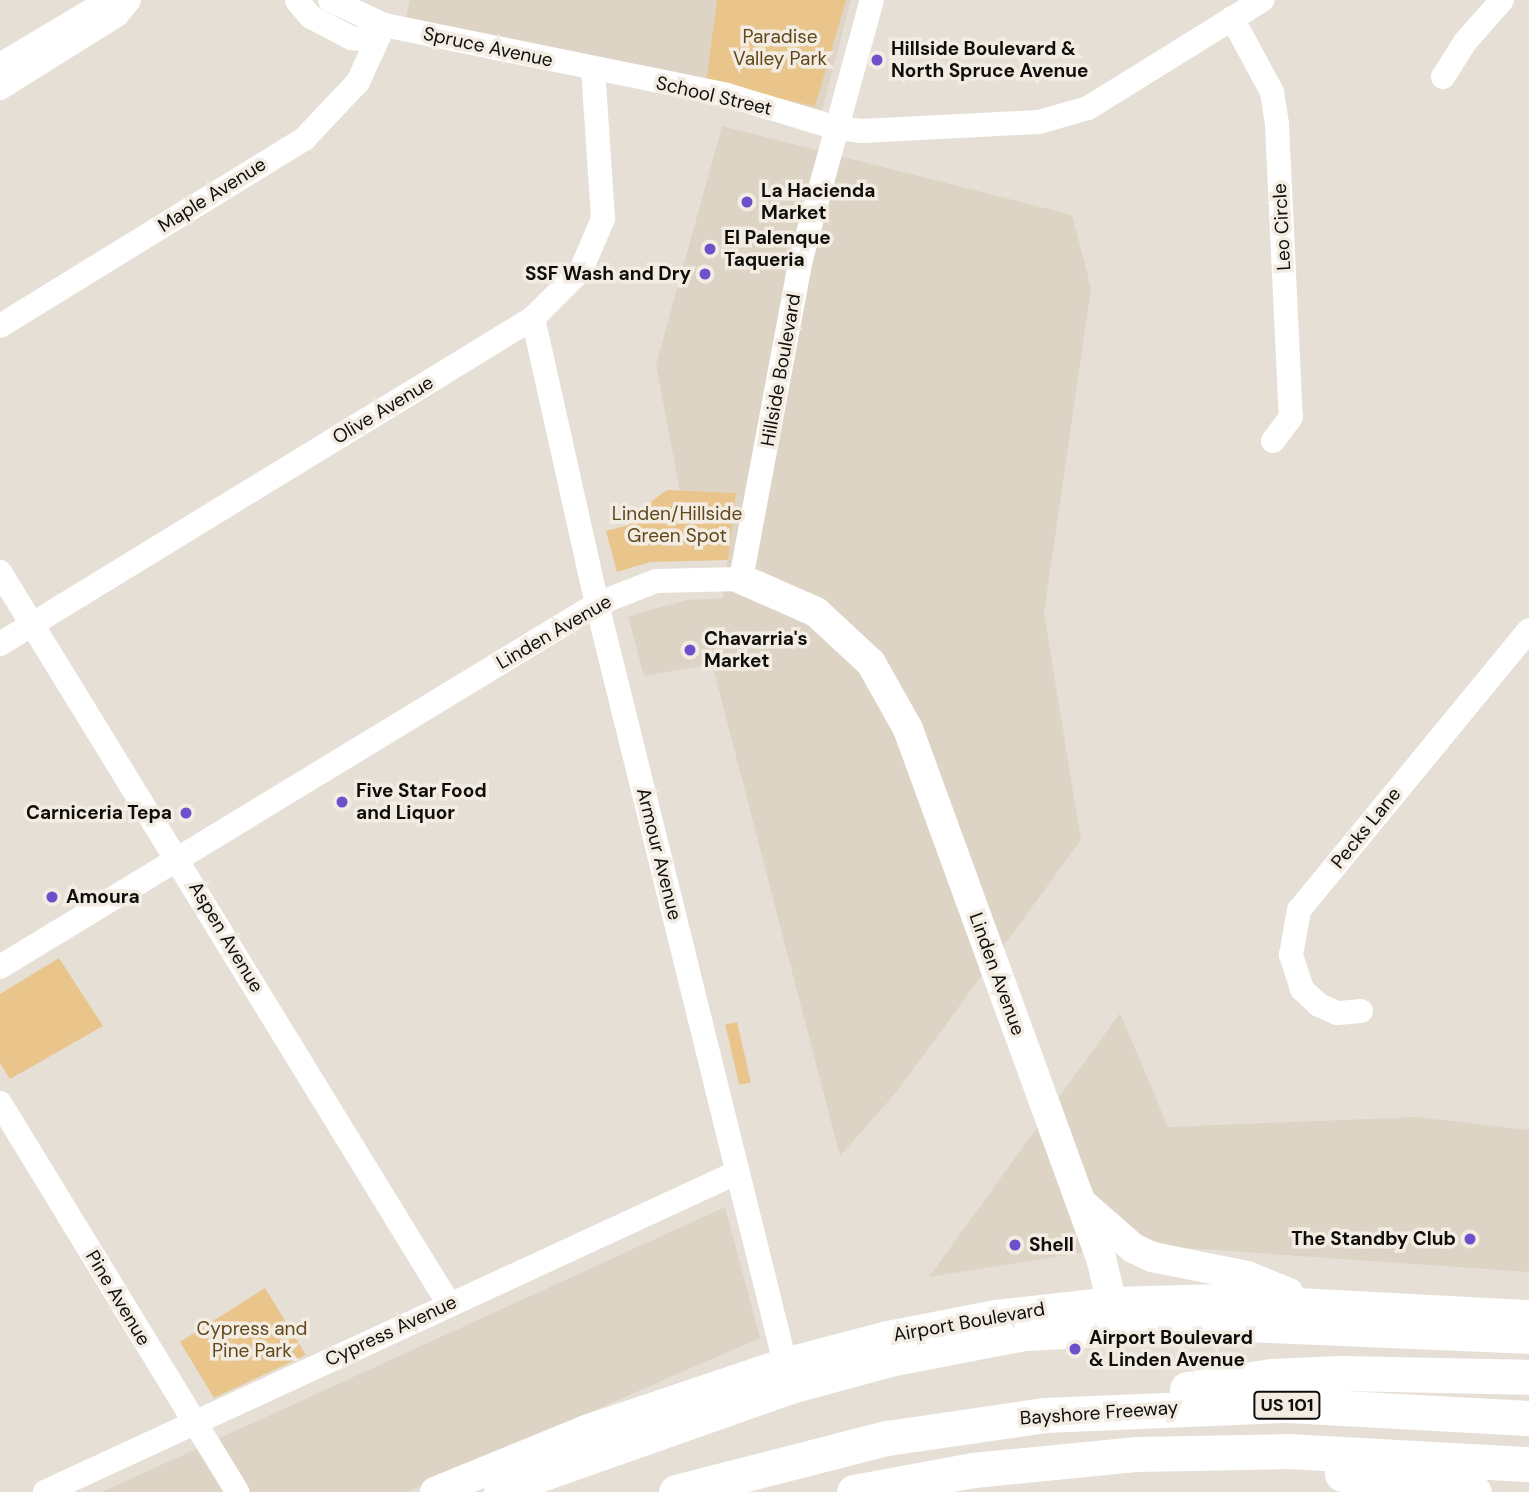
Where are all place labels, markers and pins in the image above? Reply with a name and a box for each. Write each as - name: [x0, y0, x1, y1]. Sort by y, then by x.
- place label: Hillside Boulevard & North Spruce Avenue: [891, 38, 1088, 82]
- marker: Hillside Boulevard & North Spruce Avenue: [869, 52, 885, 68]
- place label: La Hacienda Market: [761, 180, 875, 224]
- marker: La Hacienda Market: [739, 194, 755, 210]
- place label: El Palenque Taqueria: [724, 227, 831, 271]
- marker: El Palenque Taqueria: [702, 241, 718, 257]
- place label: SSF Wash and Dry: [525, 263, 691, 285]
- marker: SSF Wash and Dry: [697, 266, 713, 282]
- place label: Chavarria's Market: [704, 628, 808, 672]
- marker: Chavarria's Market: [682, 642, 698, 658]
- place label: Five Star Food and Liquor: [356, 780, 487, 824]
- marker: Five Star Food and Liquor: [334, 794, 350, 810]
- place label: Carniceria Tepa: [26, 802, 172, 824]
- marker: Carniceria Tepa: [178, 805, 194, 821]
- place label: Amoura: [66, 886, 140, 908]
- marker: Amoura: [44, 889, 60, 905]
- place label: The Standby Club: [1291, 1228, 1456, 1250]
- marker: The Standby Club: [1462, 1231, 1478, 1247]
- place label: Shell: [1029, 1234, 1074, 1256]
- marker: Shell: [1007, 1237, 1023, 1253]
- place label: Airport Boulevard & Linden Avenue: [1089, 1327, 1253, 1371]
- marker: Airport Boulevard & Linden Avenue: [1067, 1341, 1083, 1357]

